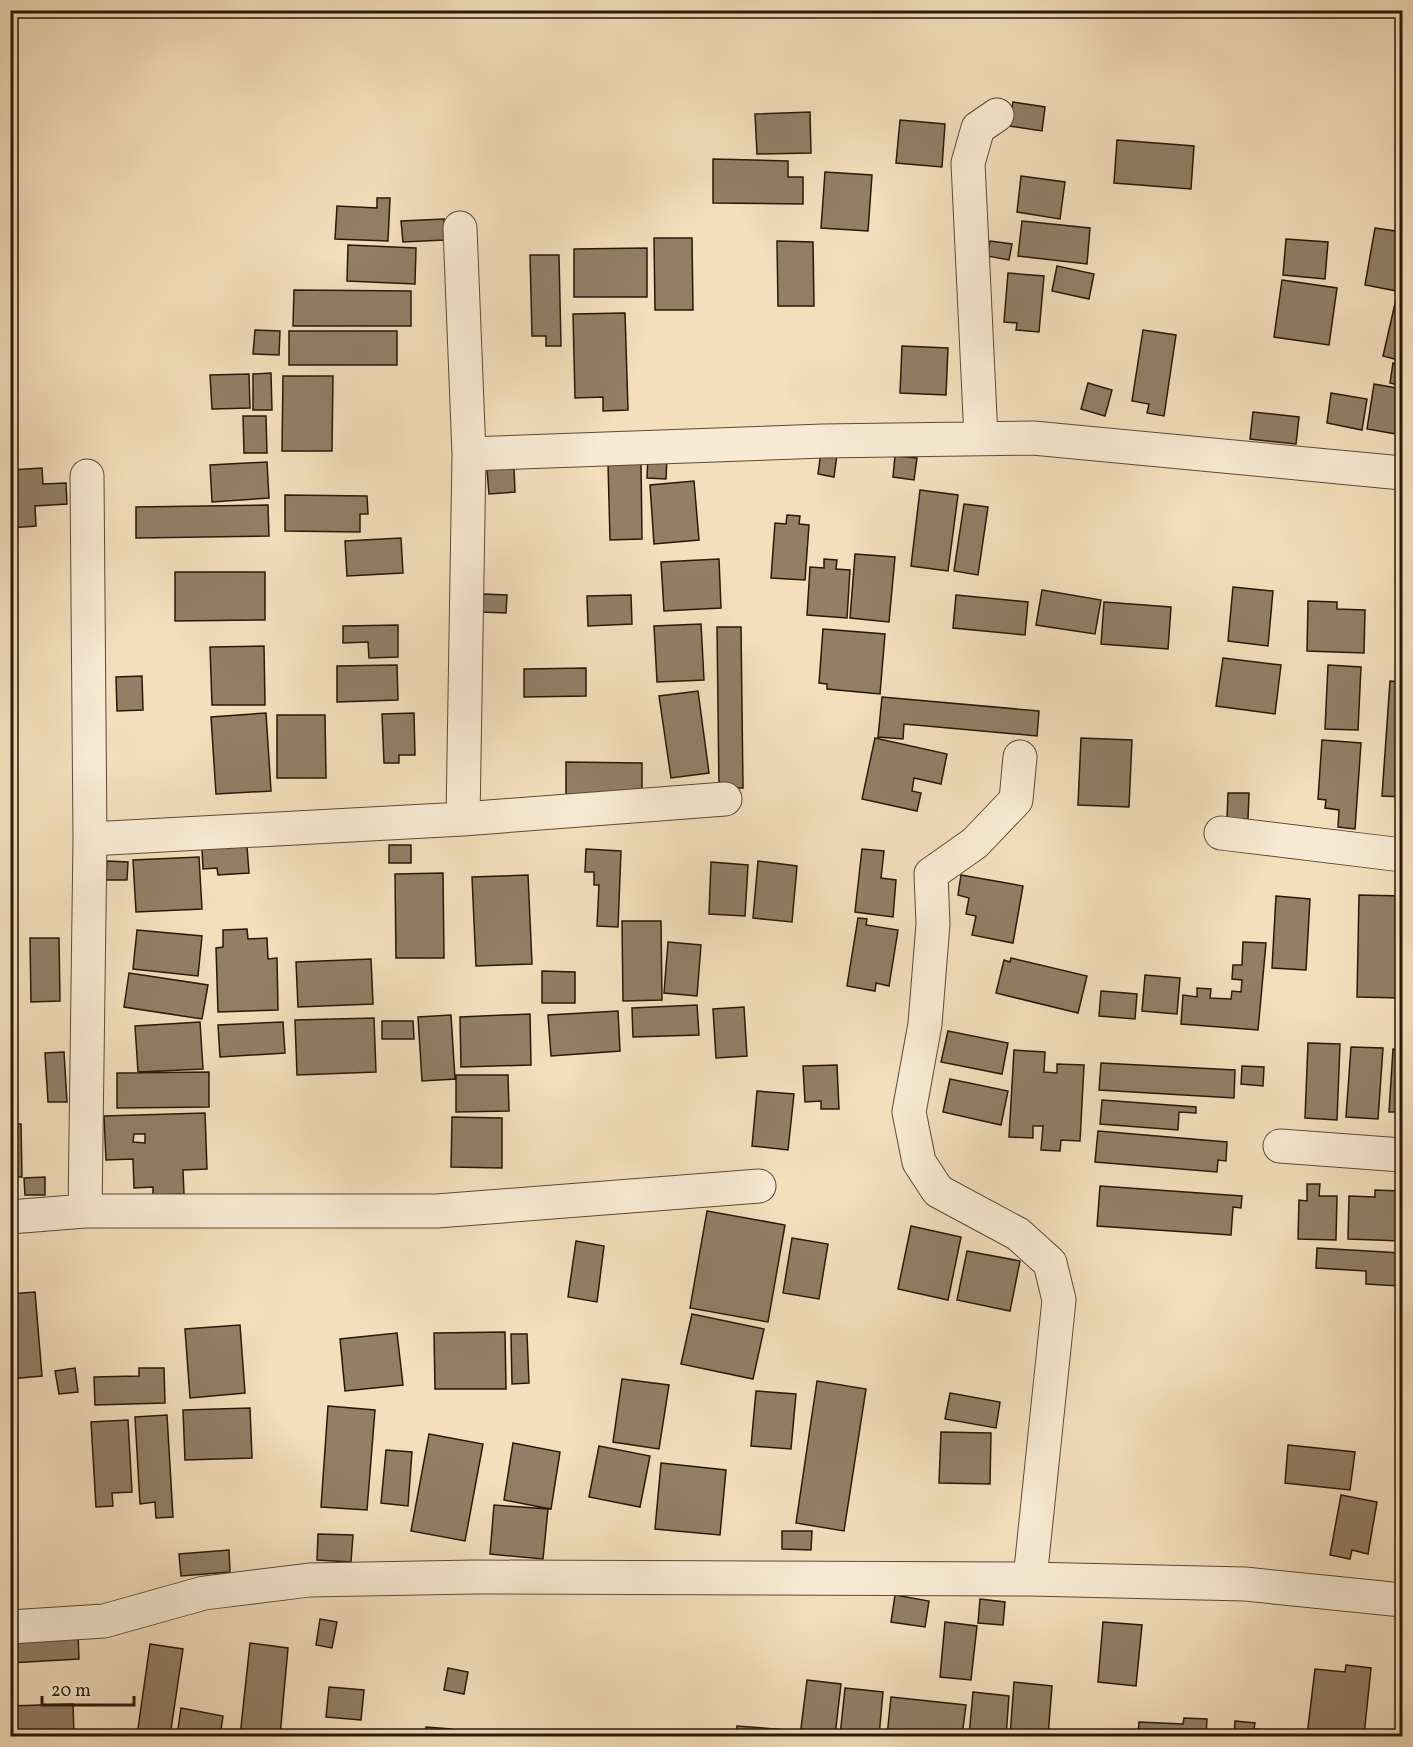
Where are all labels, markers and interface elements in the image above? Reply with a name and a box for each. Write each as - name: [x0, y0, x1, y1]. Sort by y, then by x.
- scale bar: [42, 1669, 134, 1707]
- text: 20 m: [51, 1679, 91, 1704]

